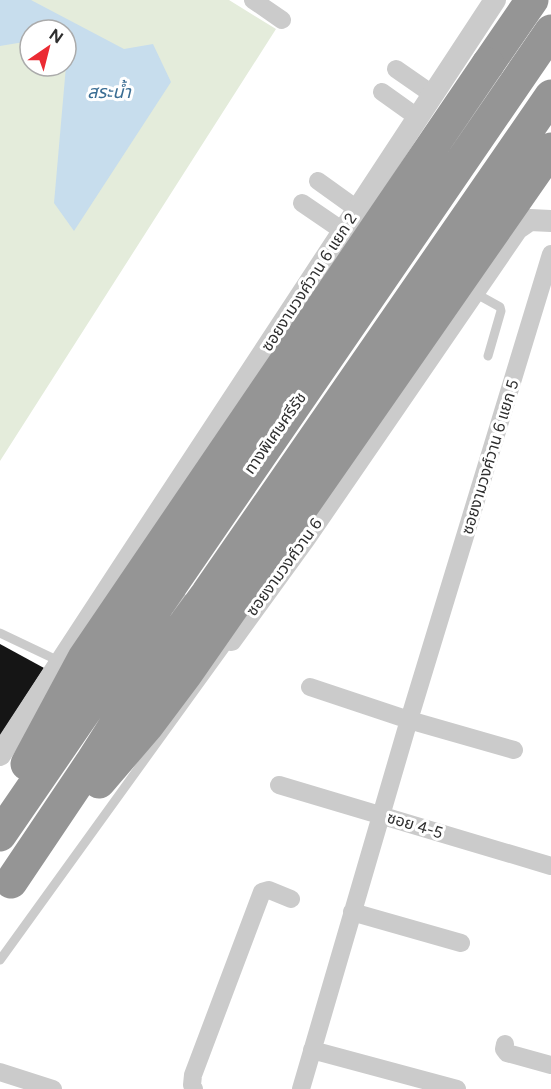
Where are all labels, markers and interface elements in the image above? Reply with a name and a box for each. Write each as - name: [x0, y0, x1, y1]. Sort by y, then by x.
- north arrow: [18, 18, 78, 78]
- text: N: [46, 25, 67, 47]
- water label: สระน้ำ: [87, 79, 131, 103]
- street label: ซอยงามวงศ์วาน 6 แยก 2: [257, 209, 361, 355]
- street label: ซอยงามวงศ์วาน 6 แยก 5: [457, 377, 523, 537]
- street label: ทางพิเศษศรีรัช: [240, 389, 310, 477]
- street label: ซอยงามวงศ์วาน 6: [242, 514, 326, 620]
- street label: ซอย 4-5: [385, 808, 445, 842]

